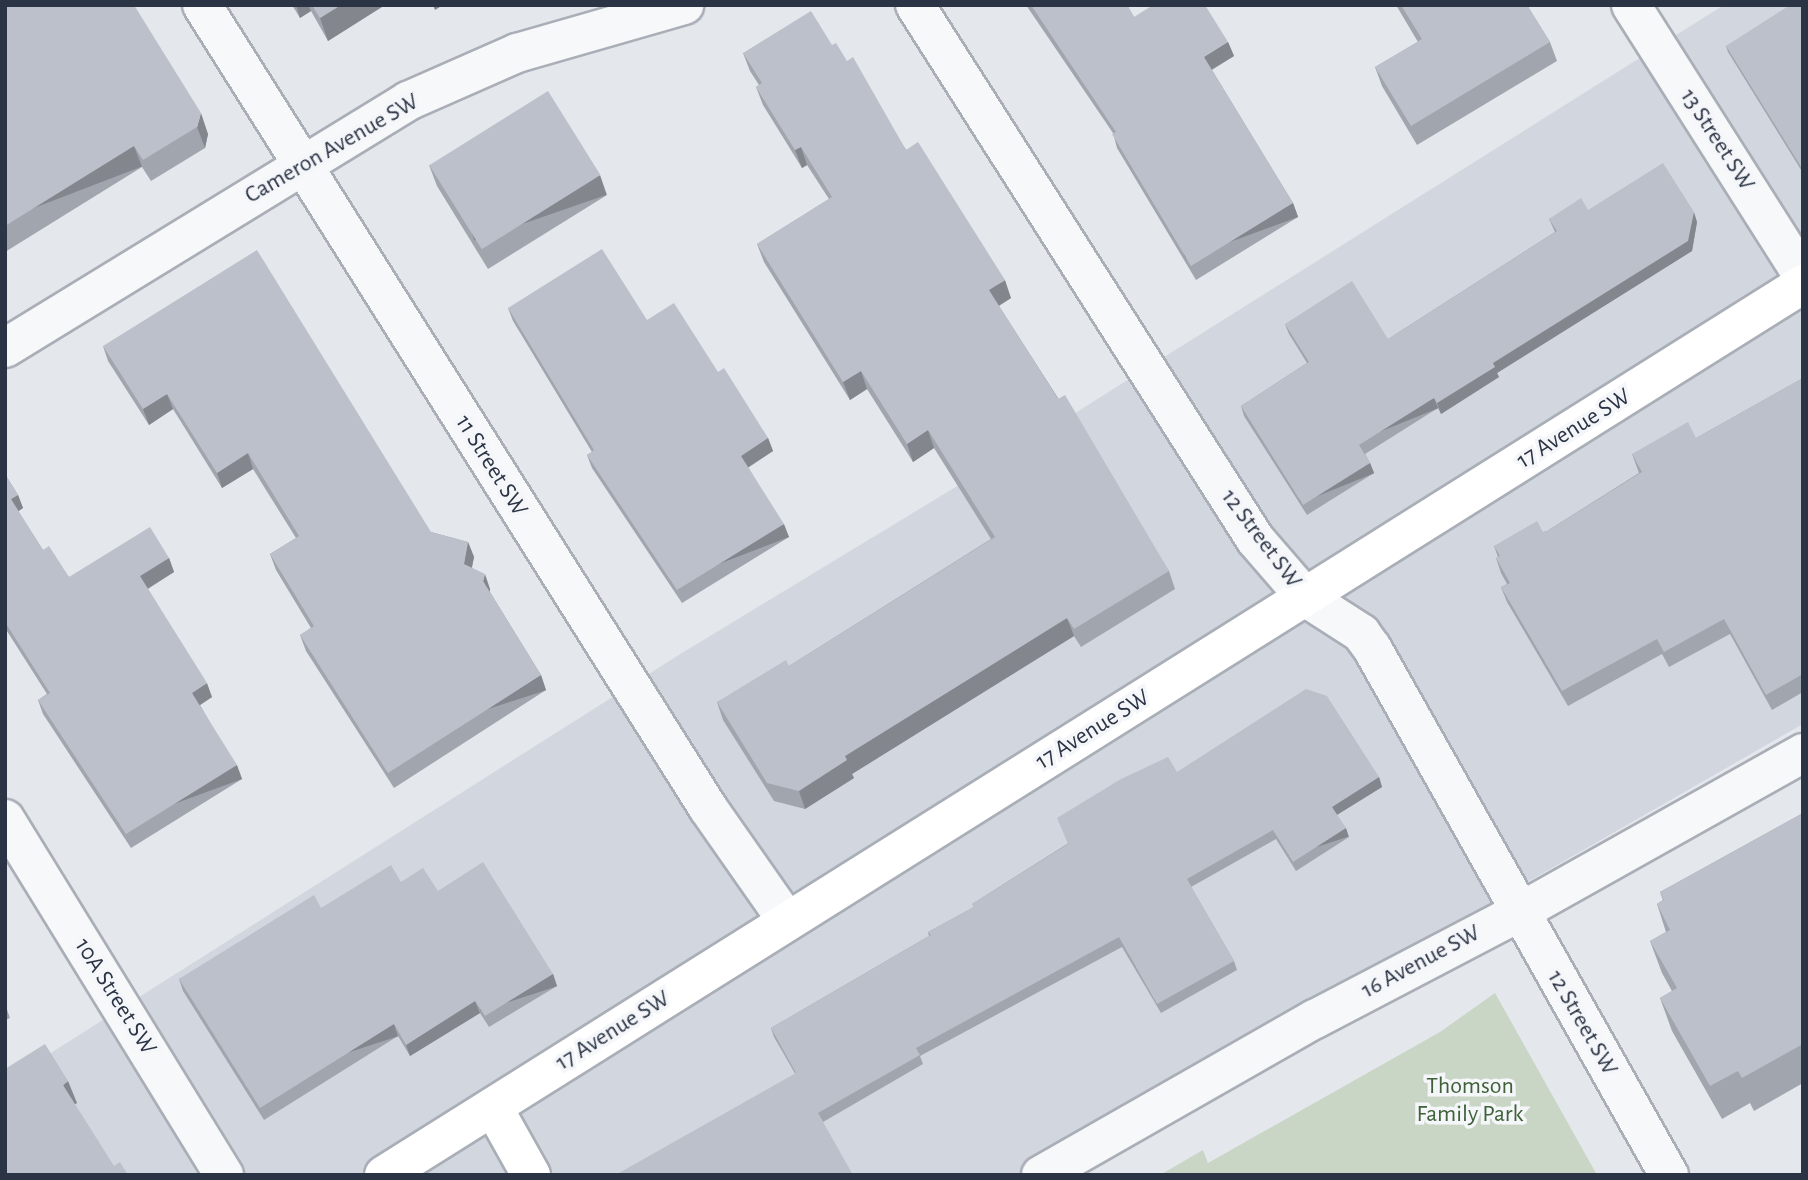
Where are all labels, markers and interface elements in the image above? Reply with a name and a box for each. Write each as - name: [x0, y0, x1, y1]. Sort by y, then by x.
- street label: 13 Street SW: [1674, 84, 1760, 196]
- street label: Cameron Avenue SW: [240, 88, 424, 210]
- street label: 17 Avenue SW: [1512, 383, 1636, 475]
- street label: 11 Street SW: [449, 410, 533, 522]
- street label: 12 Street SW: [1214, 484, 1308, 594]
- street label: 17 Avenue SW: [1031, 684, 1155, 776]
- street label: 16 Avenue SW: [1357, 919, 1485, 1005]
- street label: 10A Street SW: [68, 933, 162, 1061]
- street label: 12 Street SW: [1540, 965, 1624, 1081]
- street label: 17 Avenue SW: [551, 985, 675, 1077]
- park label: Thomson Family Park: [1416, 1073, 1524, 1129]

